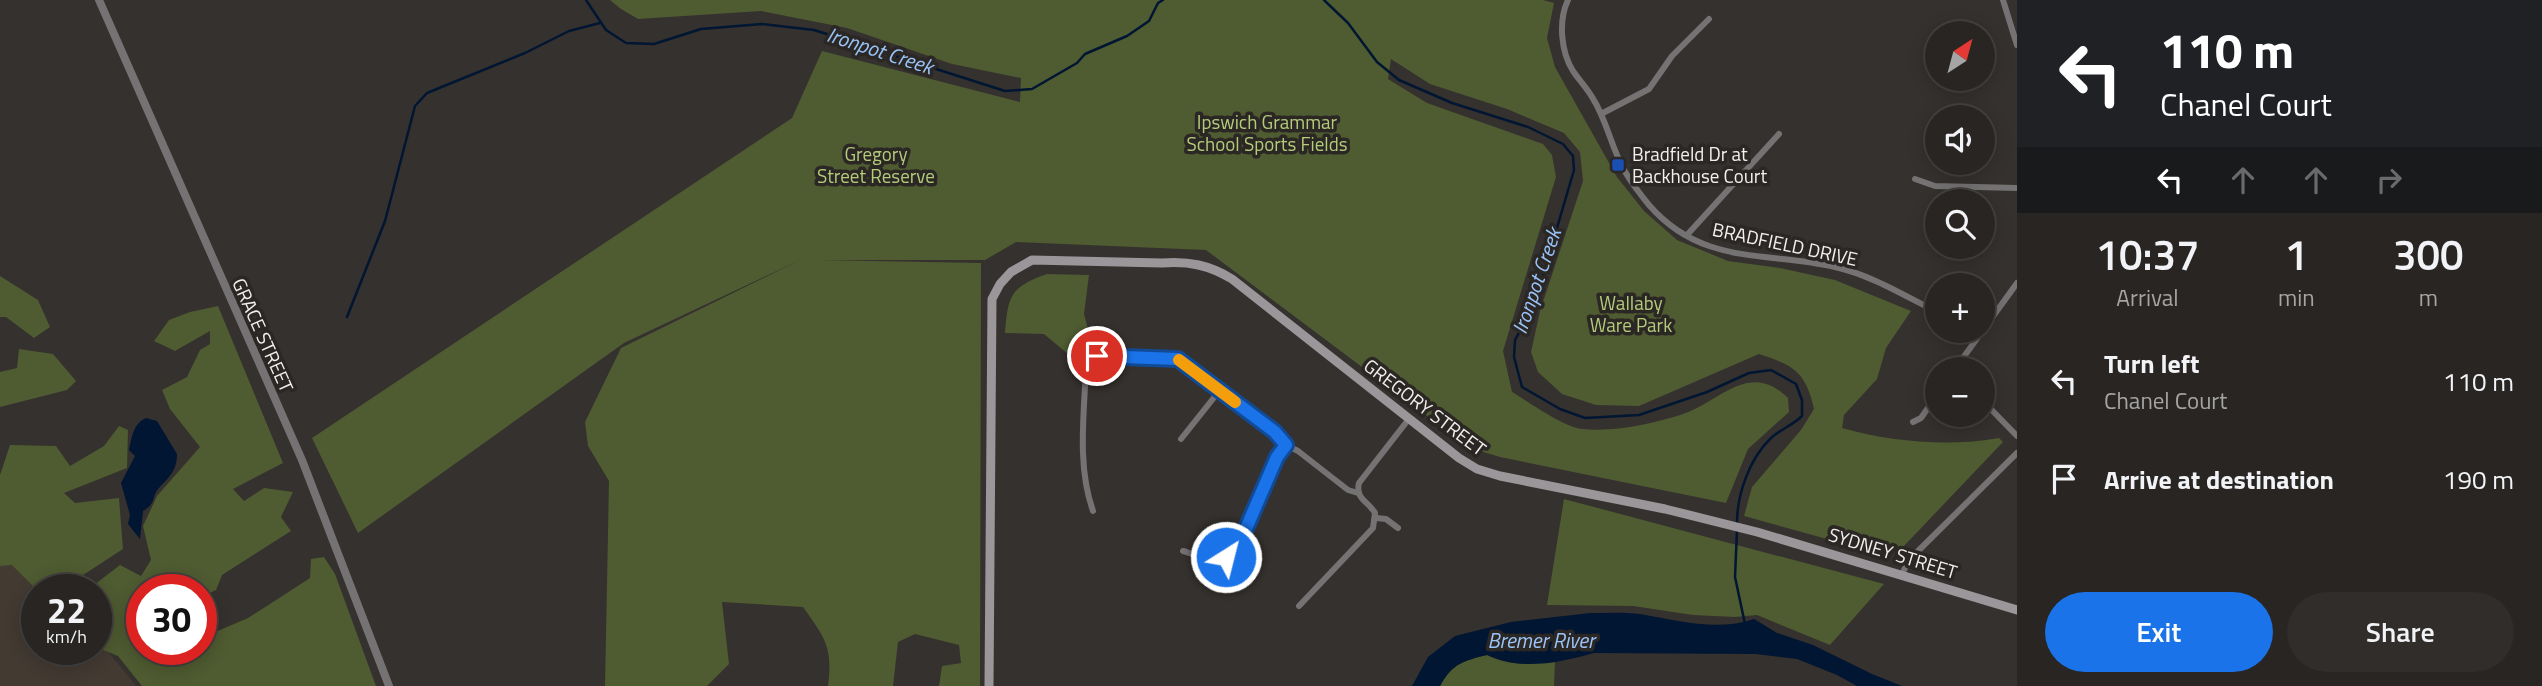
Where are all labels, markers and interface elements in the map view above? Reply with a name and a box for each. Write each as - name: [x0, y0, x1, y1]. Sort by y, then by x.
- text: 110 m: [2160, 12, 2294, 87]
- water label: Ironpot Creek: [823, 18, 940, 83]
- north arrow: [1925, 21, 1995, 91]
- map controls: [1925, 21, 1995, 427]
- icon: left: [2045, 28, 2136, 119]
- text: Chanel Court: [2160, 80, 2332, 128]
- button: sound: [1925, 105, 1995, 175]
- park label: Ipswich Grammar School Sports Fields: [1186, 107, 1348, 158]
- park label: Gregory Street Reserve: [817, 139, 935, 190]
- place label: Bradfield Dr at Backhouse Court: [1632, 139, 1767, 190]
- marker: Bradfield Dr at Backhouse Court: [1610, 157, 1626, 173]
- icon: left: [2151, 161, 2189, 199]
- icon: ahead: [2224, 161, 2262, 199]
- icon: ahead: [2297, 161, 2335, 199]
- icon: right: [2370, 161, 2408, 199]
- button: search: [1925, 189, 1995, 259]
- street label: BRADFIELD DRIVE: [1710, 214, 1860, 273]
- water label: Ironpot Creek: [1503, 221, 1570, 338]
- text: 10:37: [2095, 222, 2200, 286]
- text: 1: [2285, 222, 2308, 286]
- text: 300: [2393, 222, 2464, 286]
- street label: GRACE STREET: [225, 273, 302, 397]
- button: +: [1925, 273, 1995, 343]
- text: Arrival: [2116, 280, 2179, 315]
- text: min: [2278, 280, 2315, 315]
- text: m: [2419, 280, 2438, 315]
- park label: Wallaby Ware Park: [1590, 288, 1672, 339]
- pin: [1067, 326, 1127, 386]
- icon: arrive: [1078, 337, 1116, 375]
- text: Turn left: [2104, 344, 2199, 383]
- street label: GREGORY STREET: [1358, 351, 1493, 462]
- button: −: [1925, 357, 1995, 427]
- icon: left: [2045, 362, 2083, 400]
- text: 110 m: [2443, 362, 2514, 401]
- text: Chanel Court: [2104, 383, 2227, 418]
- icon: arrive: [2045, 460, 2083, 498]
- text: Arrive at destination: [2104, 460, 2334, 499]
- text: 190 m: [2443, 460, 2514, 499]
- street label: SYDNEY STREET: [1825, 519, 1961, 586]
- position arrow: [1189, 520, 1263, 594]
- speed limit sign: 30: [126, 574, 217, 665]
- text: 22: [47, 583, 86, 637]
- button: Exit: [2045, 592, 2273, 672]
- button: Share: [2287, 592, 2514, 672]
- text: km/h: [46, 623, 87, 650]
- water label: Bremer River: [1487, 624, 1597, 656]

